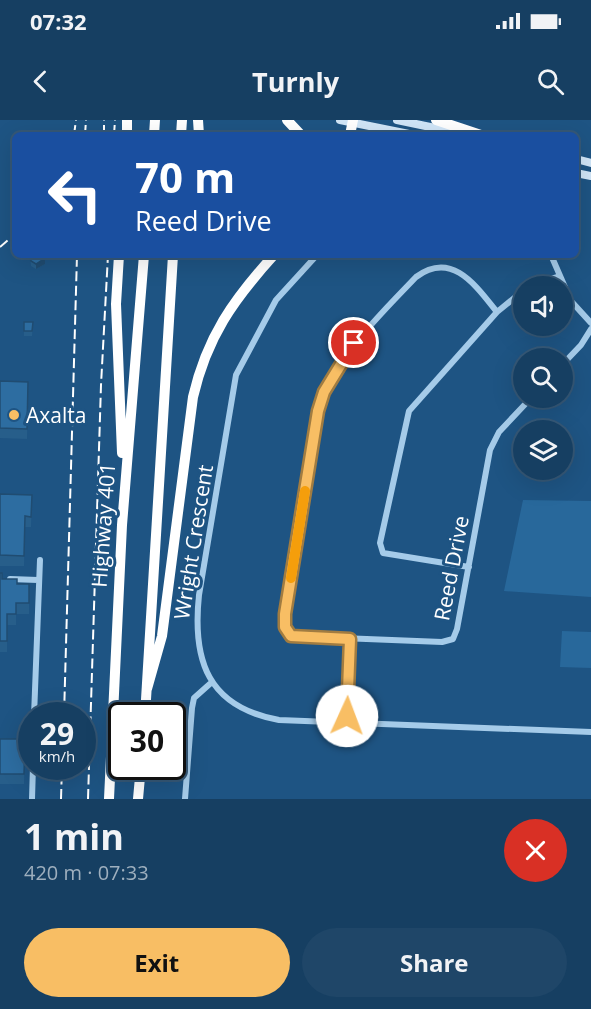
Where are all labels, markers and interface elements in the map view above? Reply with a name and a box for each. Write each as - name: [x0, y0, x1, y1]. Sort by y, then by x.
- text: 07:32: [30, 6, 87, 36]
- text: Turnly: [252, 63, 339, 100]
- icon: back: [24, 65, 57, 98]
- icon: search: [534, 65, 567, 98]
- text: 70 m: [135, 148, 235, 205]
- icon: left: [36, 156, 114, 234]
- text: Reed Drive: [135, 202, 272, 239]
- map controls: [513, 276, 573, 480]
- button: sound: [513, 276, 573, 336]
- pin: [328, 317, 379, 368]
- icon: arrive: [337, 326, 370, 359]
- button: search: [513, 348, 573, 408]
- place label: Axalta: [26, 401, 86, 429]
- marker: Axalta: [7, 408, 21, 422]
- button: layers: [513, 420, 573, 480]
- street label: Highway 401: [85, 462, 121, 588]
- street label: Wright Crescent: [167, 463, 219, 621]
- street label: Reed Drive: [427, 513, 475, 623]
- position arrow: [315, 684, 379, 748]
- speed limit sign: 30: [108, 702, 186, 780]
- text: 29: [40, 713, 74, 754]
- text: km/h: [39, 746, 75, 766]
- text: 1 min: [24, 812, 124, 861]
- button: close: [504, 819, 567, 882]
- text: 420 m · 07:33: [24, 859, 149, 886]
- button: Exit: [24, 928, 290, 997]
- button: Share: [302, 928, 567, 997]

